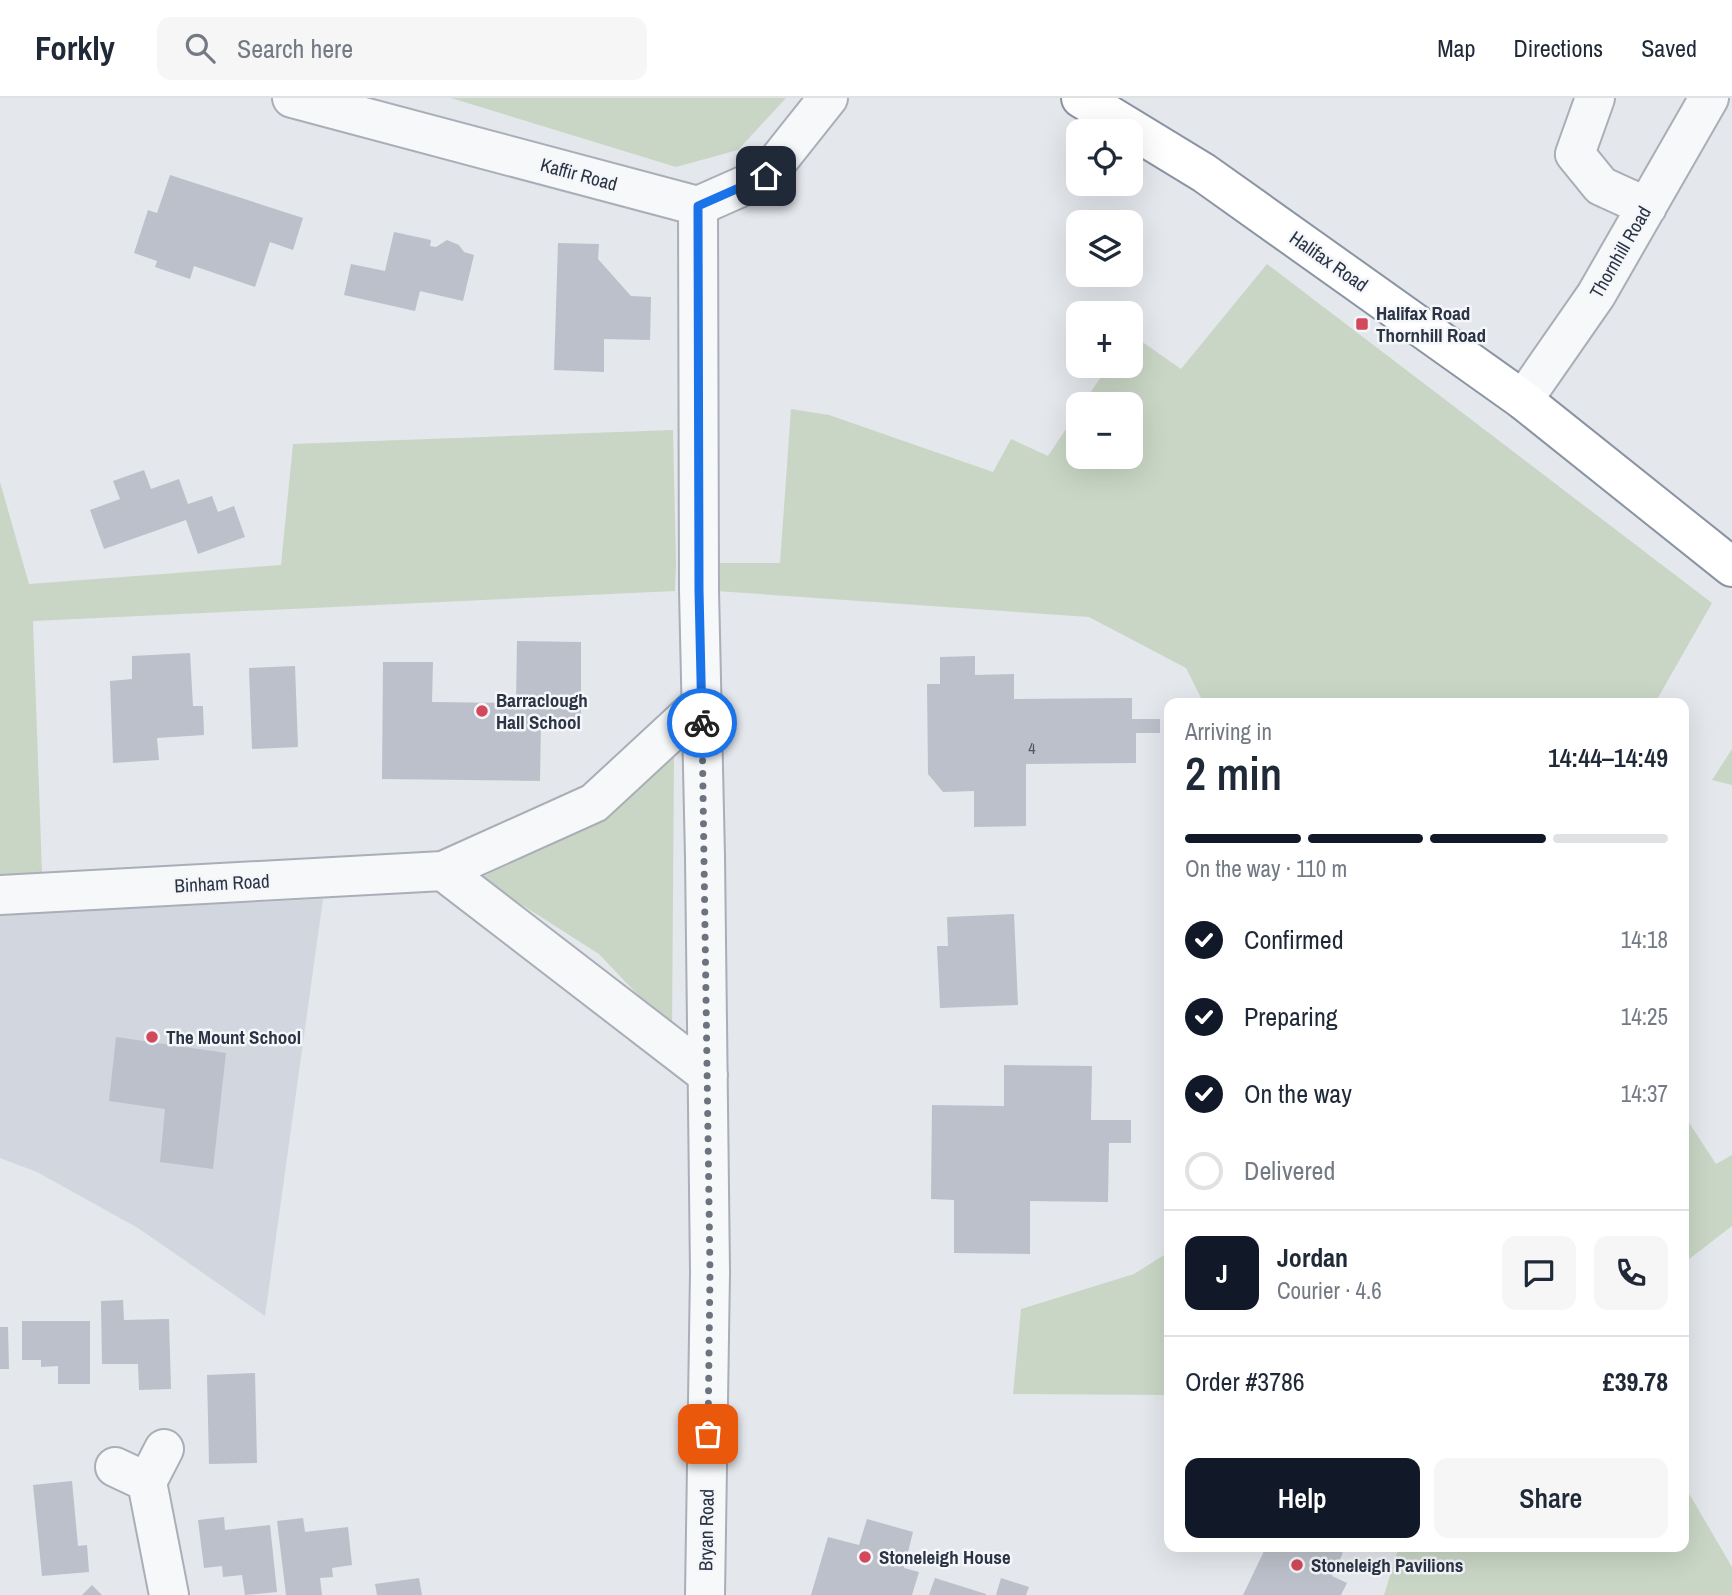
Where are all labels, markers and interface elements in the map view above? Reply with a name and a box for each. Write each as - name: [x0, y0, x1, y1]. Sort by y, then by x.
- search box: [157, 17, 647, 80]
- text: Forkly: [35, 26, 115, 70]
- icon: search: [181, 29, 219, 67]
- text: Search here: [237, 31, 353, 66]
- text: Map: [1437, 32, 1475, 64]
- text: Directions: [1513, 32, 1603, 64]
- text: Saved: [1641, 32, 1697, 64]
- map controls: [1066, 119, 1143, 469]
- button: locate: [1066, 119, 1143, 196]
- pin: [736, 146, 796, 206]
- street label: Kaffir Road: [538, 151, 620, 197]
- icon: home: [747, 157, 785, 195]
- street label: Thornhill Road: [1583, 201, 1657, 303]
- button: layers: [1066, 210, 1143, 287]
- street label: Halifax Road: [1285, 225, 1373, 297]
- place label: Halifax Road Thornhill Road: [1376, 300, 1486, 348]
- button: +: [1066, 301, 1143, 378]
- marker: Halifax Road Thornhill Road: [1354, 316, 1370, 332]
- button: −: [1066, 392, 1143, 469]
- place label: Barraclough Hall School: [496, 687, 588, 735]
- courier: [667, 688, 737, 758]
- marker: Barraclough Hall School: [474, 703, 490, 719]
- icon: bike: [683, 704, 721, 742]
- text: Arriving in: [1185, 716, 1272, 747]
- house number: 4: [1028, 737, 1036, 759]
- text: 14:44–14:49: [1548, 740, 1668, 775]
- text: 2 min: [1185, 742, 1282, 804]
- text: On the way · 110 m: [1185, 853, 1347, 884]
- street label: Binham Road: [174, 868, 270, 898]
- icon: check: [1185, 921, 1223, 959]
- text: Confirmed: [1244, 922, 1344, 957]
- text: 14:18: [1621, 924, 1668, 955]
- icon: check: [1185, 998, 1223, 1036]
- text: Preparing: [1244, 999, 1338, 1034]
- text: 14:25: [1621, 1001, 1668, 1032]
- place label: The Mount School: [166, 1024, 301, 1050]
- marker: The Mount School: [144, 1029, 160, 1045]
- icon: check: [1185, 1075, 1223, 1113]
- text: On the way: [1244, 1076, 1352, 1111]
- text: 14:37: [1621, 1078, 1668, 1109]
- text: Delivered: [1244, 1153, 1335, 1188]
- button: chat: [1502, 1236, 1576, 1310]
- button: phone: [1594, 1236, 1668, 1310]
- text: Jordan: [1277, 1240, 1348, 1275]
- text: J: [1216, 1256, 1228, 1291]
- text: Courier · 4.6: [1277, 1275, 1382, 1306]
- text: Order #3786: [1185, 1364, 1305, 1399]
- text: £39.78: [1603, 1364, 1668, 1399]
- pin: [678, 1404, 738, 1464]
- icon: bag: [689, 1415, 727, 1453]
- button: Help: [1185, 1458, 1420, 1538]
- button: Share: [1434, 1458, 1668, 1538]
- street label: Bryan Road: [692, 1489, 720, 1571]
- place label: Stoneleigh House: [879, 1544, 1011, 1570]
- marker: Stoneleigh House: [857, 1549, 873, 1565]
- place label: Stoneleigh Pavilions: [1311, 1552, 1463, 1578]
- marker: Stoneleigh Pavilions: [1289, 1557, 1305, 1573]

